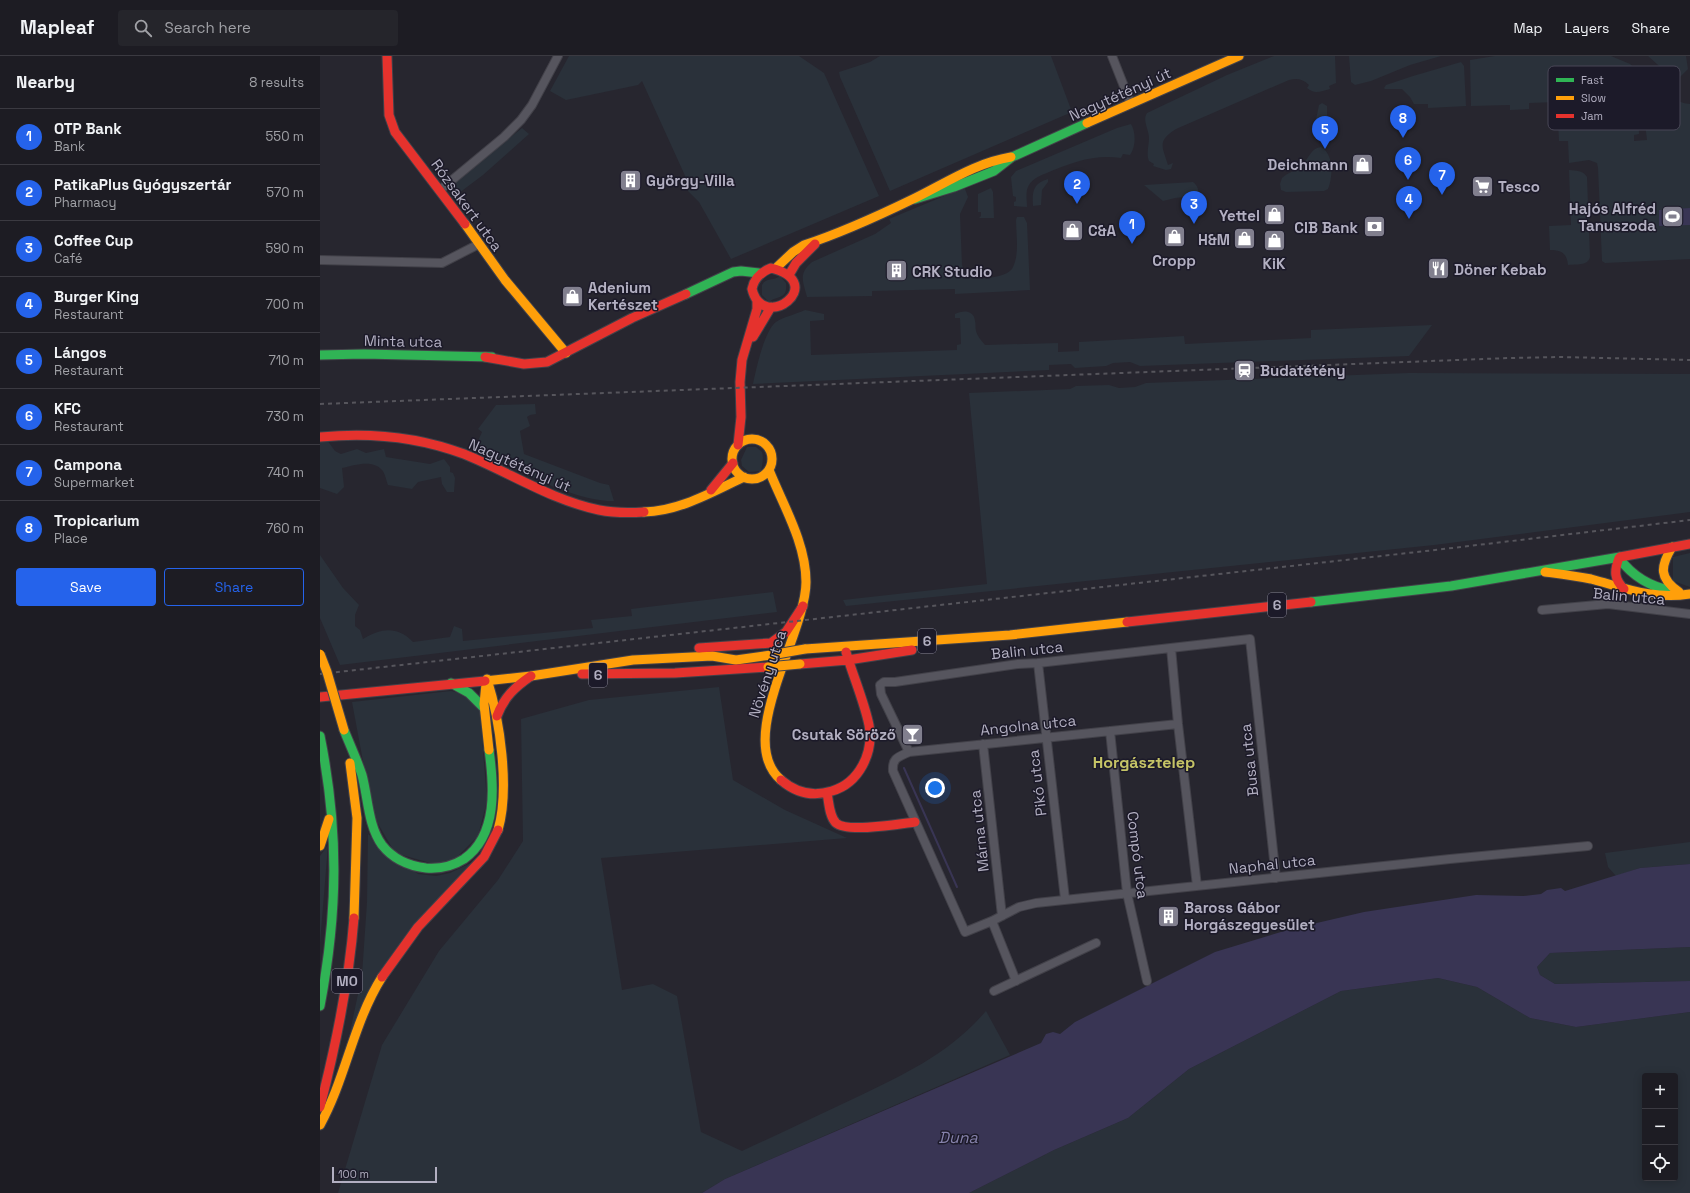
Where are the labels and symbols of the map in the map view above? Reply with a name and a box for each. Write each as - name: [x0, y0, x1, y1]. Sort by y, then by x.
- street label: Nagytétényi út: [1066, 63, 1174, 125]
- legend: [1548, 66, 1680, 130]
- text: Fast: [1581, 73, 1604, 87]
- text: Slow: [1581, 91, 1606, 105]
- pin: 8: [1390, 105, 1416, 138]
- text: Jam: [1581, 109, 1603, 123]
- pin: 5: [1312, 116, 1338, 149]
- pin: 6: [1395, 147, 1421, 180]
- shop icon: Deichmann: [1350, 151, 1376, 177]
- street label: Rózsakert utca: [427, 155, 507, 255]
- place label: Deichmann: [1267, 155, 1348, 174]
- pin: 7: [1429, 162, 1455, 195]
- building icon: György-Villa: [617, 167, 643, 193]
- place label: György-Villa: [646, 171, 735, 190]
- pin: 2: [1064, 171, 1090, 204]
- supermarket icon: Tesco: [1469, 173, 1495, 199]
- place label: Tesco: [1498, 177, 1540, 196]
- pin: 4: [1396, 186, 1422, 219]
- pin: 3: [1181, 191, 1207, 224]
- place label: Hajós Alfréd Tanuszoda: [1569, 199, 1656, 235]
- shop icon: Yettel: [1262, 202, 1288, 228]
- sports icon: Hajós Alfréd Tanuszoda: [1659, 204, 1685, 230]
- place label: Yettel: [1219, 206, 1260, 225]
- pin: 1: [1119, 211, 1145, 244]
- bank icon: CIB Bank: [1361, 214, 1387, 240]
- shop icon: C&A: [1059, 217, 1085, 243]
- place label: CIB Bank: [1294, 218, 1359, 237]
- place label: C&A: [1088, 221, 1117, 240]
- shop icon: Cropp: [1161, 224, 1187, 250]
- shop icon: H&M: [1232, 226, 1258, 252]
- shop icon: KiK: [1261, 227, 1287, 253]
- place label: H&M: [1198, 230, 1230, 249]
- place label: Cropp: [1152, 251, 1196, 270]
- place label: KiK: [1263, 254, 1286, 273]
- restaurant icon: Döner Kebab: [1425, 256, 1451, 282]
- building icon: CRK Studio: [883, 258, 909, 284]
- place label: Döner Kebab: [1454, 260, 1546, 279]
- place label: CRK Studio: [912, 262, 992, 281]
- place label: Adenium Kertészet: [588, 278, 658, 314]
- shop icon: Adenium Kertészet: [559, 283, 585, 309]
- street label: Minta utca: [364, 331, 443, 351]
- station icon: Budatétény: [1231, 357, 1257, 383]
- place label: Budatétény: [1260, 361, 1345, 380]
- street label: Nagytétényi út: [466, 434, 574, 496]
- street label: Balin utca: [1592, 583, 1666, 609]
- road number: 6: [1268, 593, 1286, 617]
- street label: Növény utca: [744, 627, 790, 720]
- road number: 6: [918, 629, 936, 653]
- street label: Balin utca: [990, 637, 1064, 663]
- road number: 6: [589, 663, 607, 687]
- street label: Angolna utca: [979, 710, 1077, 739]
- bar icon: Csutak Söröző: [899, 721, 925, 747]
- street label: Busa utca: [1236, 722, 1262, 797]
- place label: Csutak Söröző: [792, 725, 896, 744]
- street label: Pikó utca: [1023, 748, 1051, 817]
- district label: Horgásztelep: [1093, 752, 1195, 773]
- your location: [925, 778, 945, 798]
- street label: Márna utca: [965, 789, 993, 873]
- street label: Compó utca: [1123, 810, 1153, 900]
- street label: Naphal utca: [1228, 850, 1317, 878]
- place label: Baross Gábor Horgászegyesület: [1184, 898, 1315, 934]
- building icon: Baross Gábor Horgászegyesület: [1155, 903, 1181, 929]
- road number: M0: [332, 969, 362, 993]
- water label: Duna: [938, 1127, 978, 1148]
- scale bar: [332, 1165, 437, 1184]

